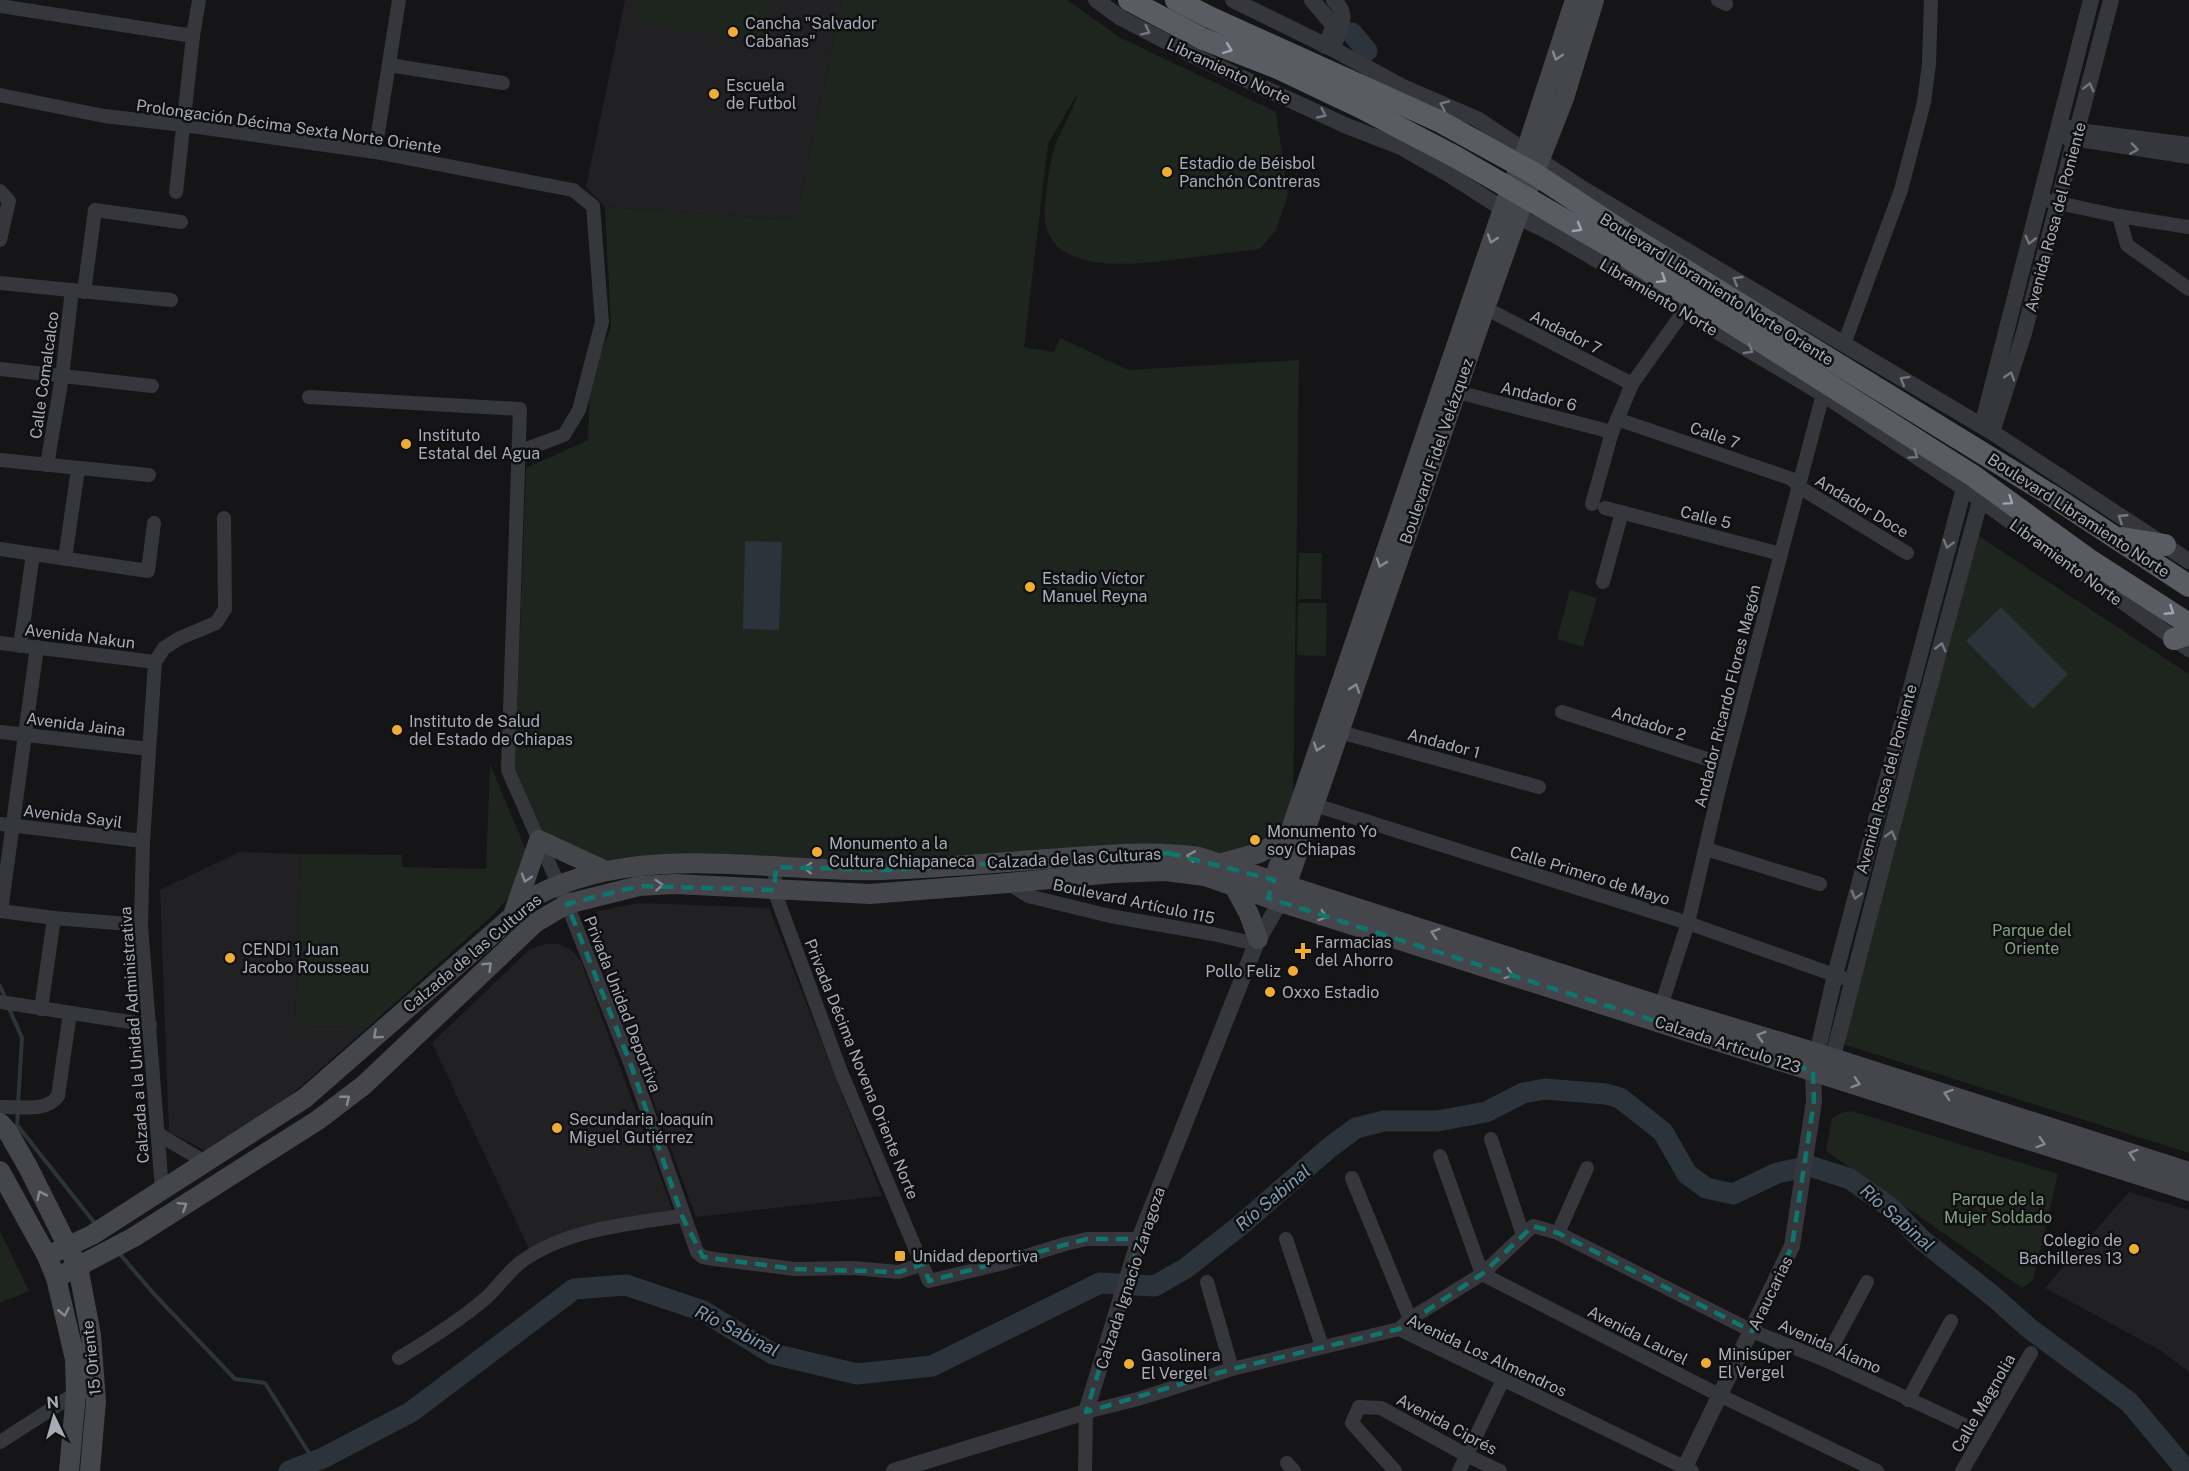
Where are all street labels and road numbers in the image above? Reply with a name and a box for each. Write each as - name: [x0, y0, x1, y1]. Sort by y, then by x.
- street label: Libramiento Norte: [1164, 34, 1294, 108]
- street label: Prolongación Décima Sexta Norte Oriente: [135, 96, 443, 157]
- street label: Avenida Rosa del Poniente: [2021, 120, 2090, 314]
- street label: Boulevard Libramiento Norte Oriente: [1597, 209, 1837, 369]
- street label: Libramiento Norte: [1596, 254, 1722, 340]
- street label: Andador 7: [1527, 306, 1605, 358]
- street label: Calle Comalcalco: [26, 310, 63, 440]
- street label: Boulevard Fidel Velázquez: [1396, 356, 1477, 546]
- street label: Andador 6: [1499, 378, 1579, 415]
- street label: Calle 7: [1688, 418, 1742, 453]
- street label: Boulevard Libramiento Norte: [1984, 449, 2174, 581]
- street label: Andador Doce: [1812, 471, 1912, 542]
- street label: Calle 5: [1678, 502, 1733, 533]
- street label: Libramiento Norte: [2006, 515, 2126, 609]
- street label: Andador Ricardo Flores Magón: [1691, 583, 1764, 810]
- street label: Avenida Nakun: [24, 620, 136, 653]
- street label: Avenida Rosa del Poniente: [1852, 682, 1921, 876]
- street label: Andador 2: [1609, 703, 1689, 744]
- street label: Avenida Jaina: [25, 709, 127, 740]
- street label: Andador 1: [1406, 725, 1482, 762]
- street label: Avenida Sayil: [22, 801, 124, 832]
- street label: Calle Primero de Mayo: [1508, 842, 1672, 909]
- street label: Calzada de las Culturas: [987, 844, 1162, 873]
- street label: Boulevard Artículo 115: [1051, 875, 1217, 928]
- street label: Calzada de las Culturas: [399, 890, 545, 1017]
- street label: Calzada a la Unidad Administrativa: [116, 906, 153, 1164]
- street label: Privada Unidad Deportiva: [580, 913, 665, 1095]
- street label: Privada Décima Novena Oriente Norte: [800, 936, 923, 1202]
- street label: Calzada Artículo 123: [1652, 1012, 1803, 1077]
- street label: Calzada Ignacio Zaragoza: [1092, 1185, 1169, 1372]
- street label: Araucarias: [1744, 1253, 1797, 1333]
- street label: Avenida Laurel: [1584, 1302, 1691, 1369]
- street label: Avenida Los Almendros: [1404, 1310, 1570, 1401]
- street label: Avenida Álamo: [1775, 1314, 1885, 1378]
- street label: 15 Oriente: [78, 1319, 105, 1396]
- street label: Calle Magnolia: [1948, 1351, 2019, 1456]
- street label: Avenida Ciprés: [1393, 1390, 1500, 1459]

